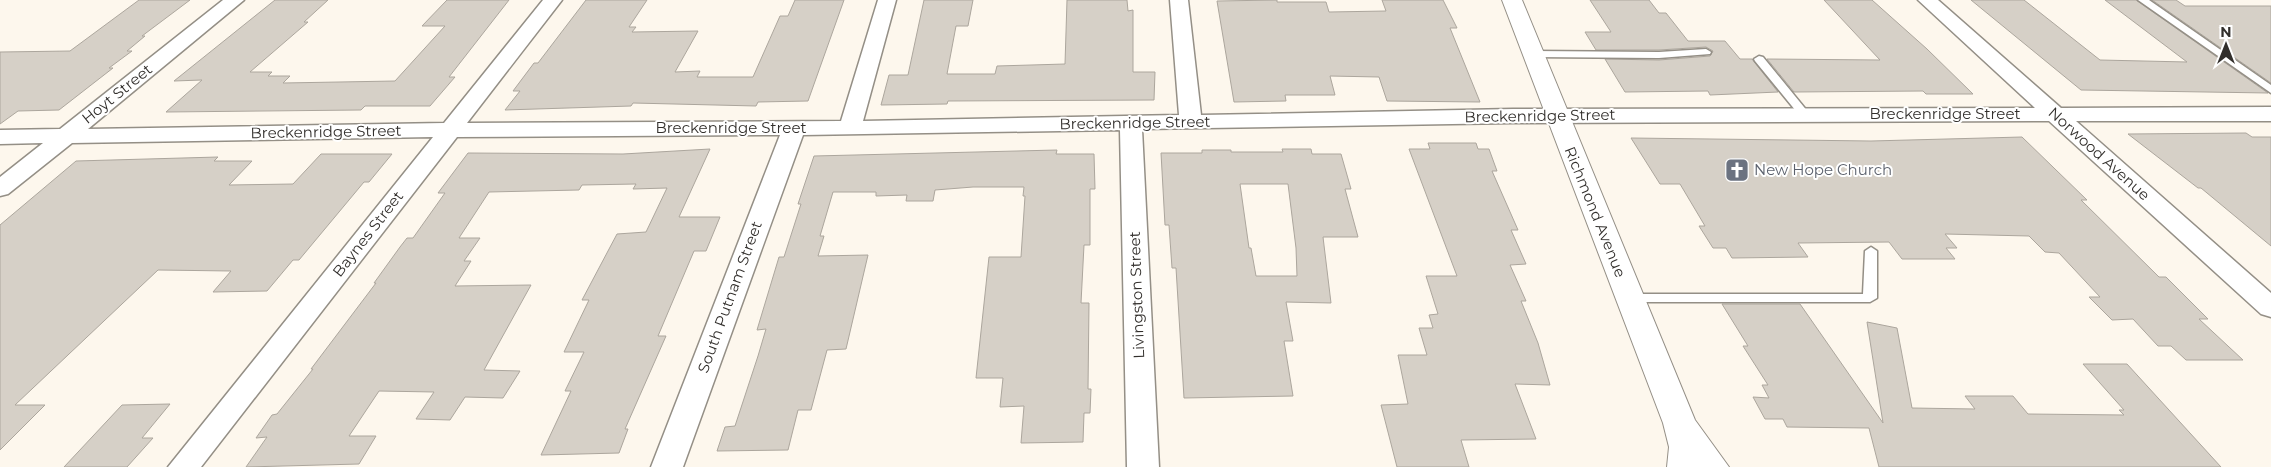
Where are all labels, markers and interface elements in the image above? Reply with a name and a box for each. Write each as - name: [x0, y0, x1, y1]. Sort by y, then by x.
- north arrow: [2201, 20, 2251, 70]
- text: N: [2220, 23, 2232, 41]
- street label: Hoyt Street: [78, 59, 156, 128]
- street label: Norwood Avenue: [2045, 103, 2154, 204]
- street label: Breckenridge Street: [1869, 104, 2021, 123]
- street label: Breckenridge Street: [1464, 105, 1616, 126]
- street label: Breckenridge Street: [1059, 112, 1211, 133]
- street label: Breckenridge Street: [655, 118, 807, 137]
- street label: Breckenridge Street: [250, 121, 402, 142]
- street label: Richmond Avenue: [1561, 144, 1630, 280]
- church icon: New Hope Church: [1724, 157, 1750, 183]
- place label: New Hope Church: [1754, 160, 1892, 179]
- street label: Baynes Street: [328, 187, 407, 280]
- street label: South Putnam Street: [693, 218, 766, 375]
- street label: Livingston Street: [1125, 231, 1148, 359]

